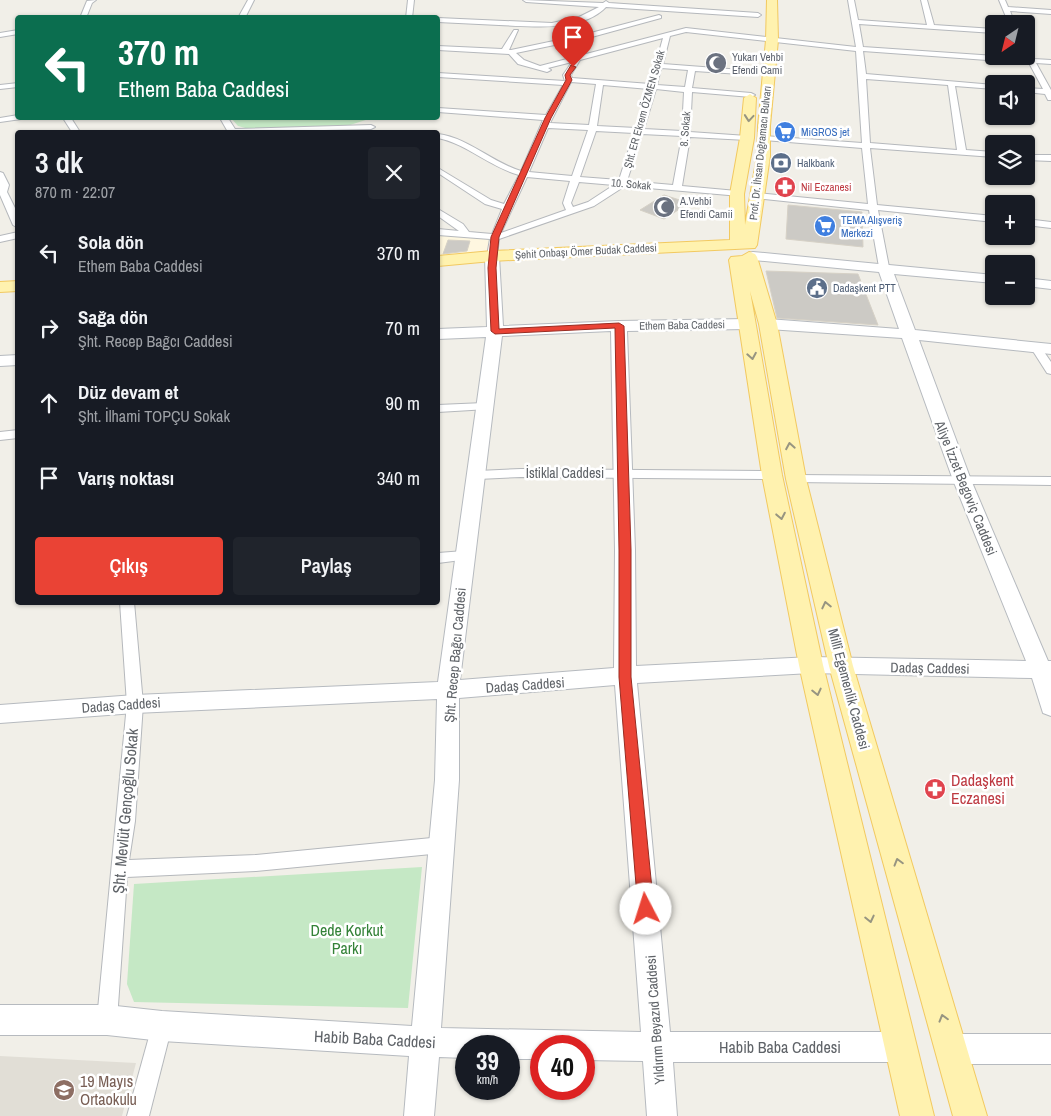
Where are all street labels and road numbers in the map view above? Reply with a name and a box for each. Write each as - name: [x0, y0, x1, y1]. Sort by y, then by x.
- street label: Şht. ER Ekrem ÖZMEN Sokak: [620, 48, 668, 170]
- street label: Prof. Dr. İhsan Doğramacı Bulvarı: [746, 85, 774, 221]
- street label: 8. Sokak: [676, 110, 694, 147]
- street label: 10. Sokak: [610, 175, 652, 193]
- street label: Şehit Onbaşı Ömer Budak Caddesi: [515, 240, 657, 262]
- street label: Ethem Baba Caddesi: [639, 317, 725, 333]
- street label: Aliye İzzet Begoviç Caddesi: [930, 417, 1001, 558]
- street label: İstiklal Caddesi: [526, 464, 604, 482]
- street label: Şht. Recep Bağcı Caddesi: [440, 587, 470, 723]
- street label: Millî Egemenlik Caddesi: [824, 627, 874, 751]
- street label: Dadaş Caddesi: [890, 658, 970, 678]
- street label: Dadaş Caddesi: [485, 673, 565, 697]
- street label: Dadaş Caddesi: [81, 693, 161, 717]
- street label: Şht. Mevlüt Gençoğlu Sokak: [107, 727, 143, 894]
- street label: Yıldırım Beyazıd Caddesi: [641, 955, 669, 1085]
- street label: Habib Baba Caddesi: [314, 1025, 436, 1053]
- street label: Habib Baba Caddesi: [719, 1036, 841, 1058]

